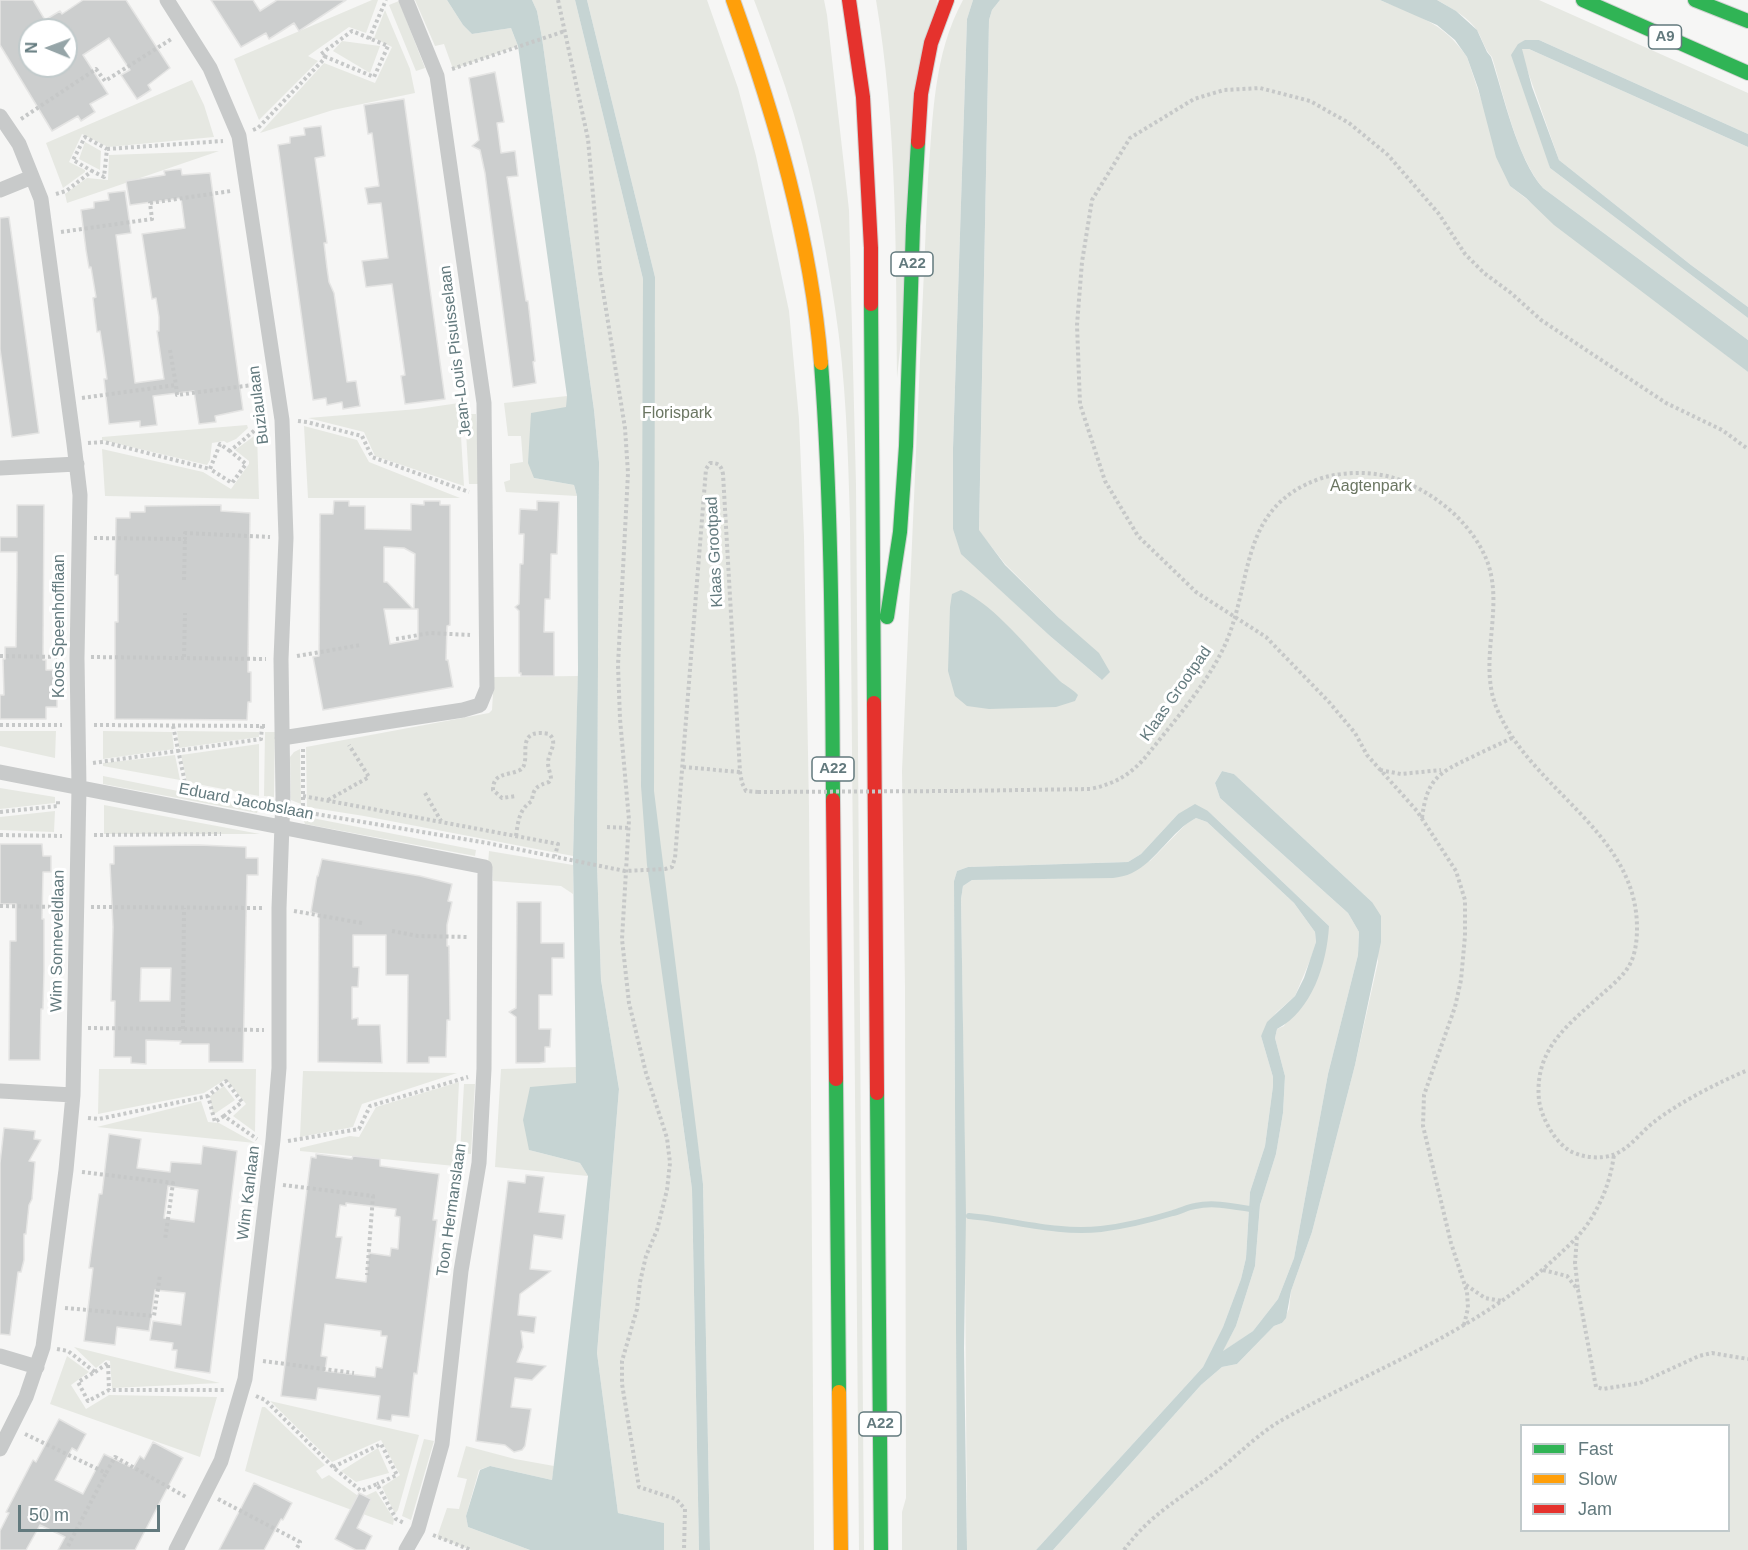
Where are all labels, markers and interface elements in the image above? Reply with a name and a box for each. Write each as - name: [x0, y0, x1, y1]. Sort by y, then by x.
- north arrow: [18, 18, 78, 78]
- road number: A9: [1648, 25, 1682, 49]
- text: N: [23, 42, 40, 54]
- road number: A22: [891, 252, 933, 276]
- street label: Jean-Louis Pisuisselaan: [436, 264, 476, 438]
- street label: Buziaulaan: [245, 365, 273, 445]
- park label: Florispark: [642, 404, 712, 424]
- park label: Aagtenpark: [1330, 477, 1412, 497]
- street label: Klaas Grootpad: [703, 496, 727, 608]
- street label: Koos Speenhofflaan: [50, 554, 70, 698]
- street label: Klaas Grootpad: [1136, 643, 1216, 745]
- road number: A22: [812, 757, 854, 781]
- street label: Eduard Jacobslaan: [177, 780, 315, 824]
- street label: Wim Sonneveldlaan: [47, 870, 69, 1012]
- street label: Toon Hermanslaan: [433, 1142, 471, 1278]
- street label: Wim Kanlaan: [234, 1145, 264, 1241]
- road number: A22: [859, 1412, 901, 1436]
- legend: [1520, 1424, 1730, 1532]
- text: Fast: [1578, 1439, 1613, 1459]
- text: Slow: [1578, 1469, 1617, 1489]
- scale bar: [21, 1493, 164, 1531]
- text: Jam: [1578, 1499, 1612, 1519]
- text: 50 m: [29, 1505, 69, 1525]

